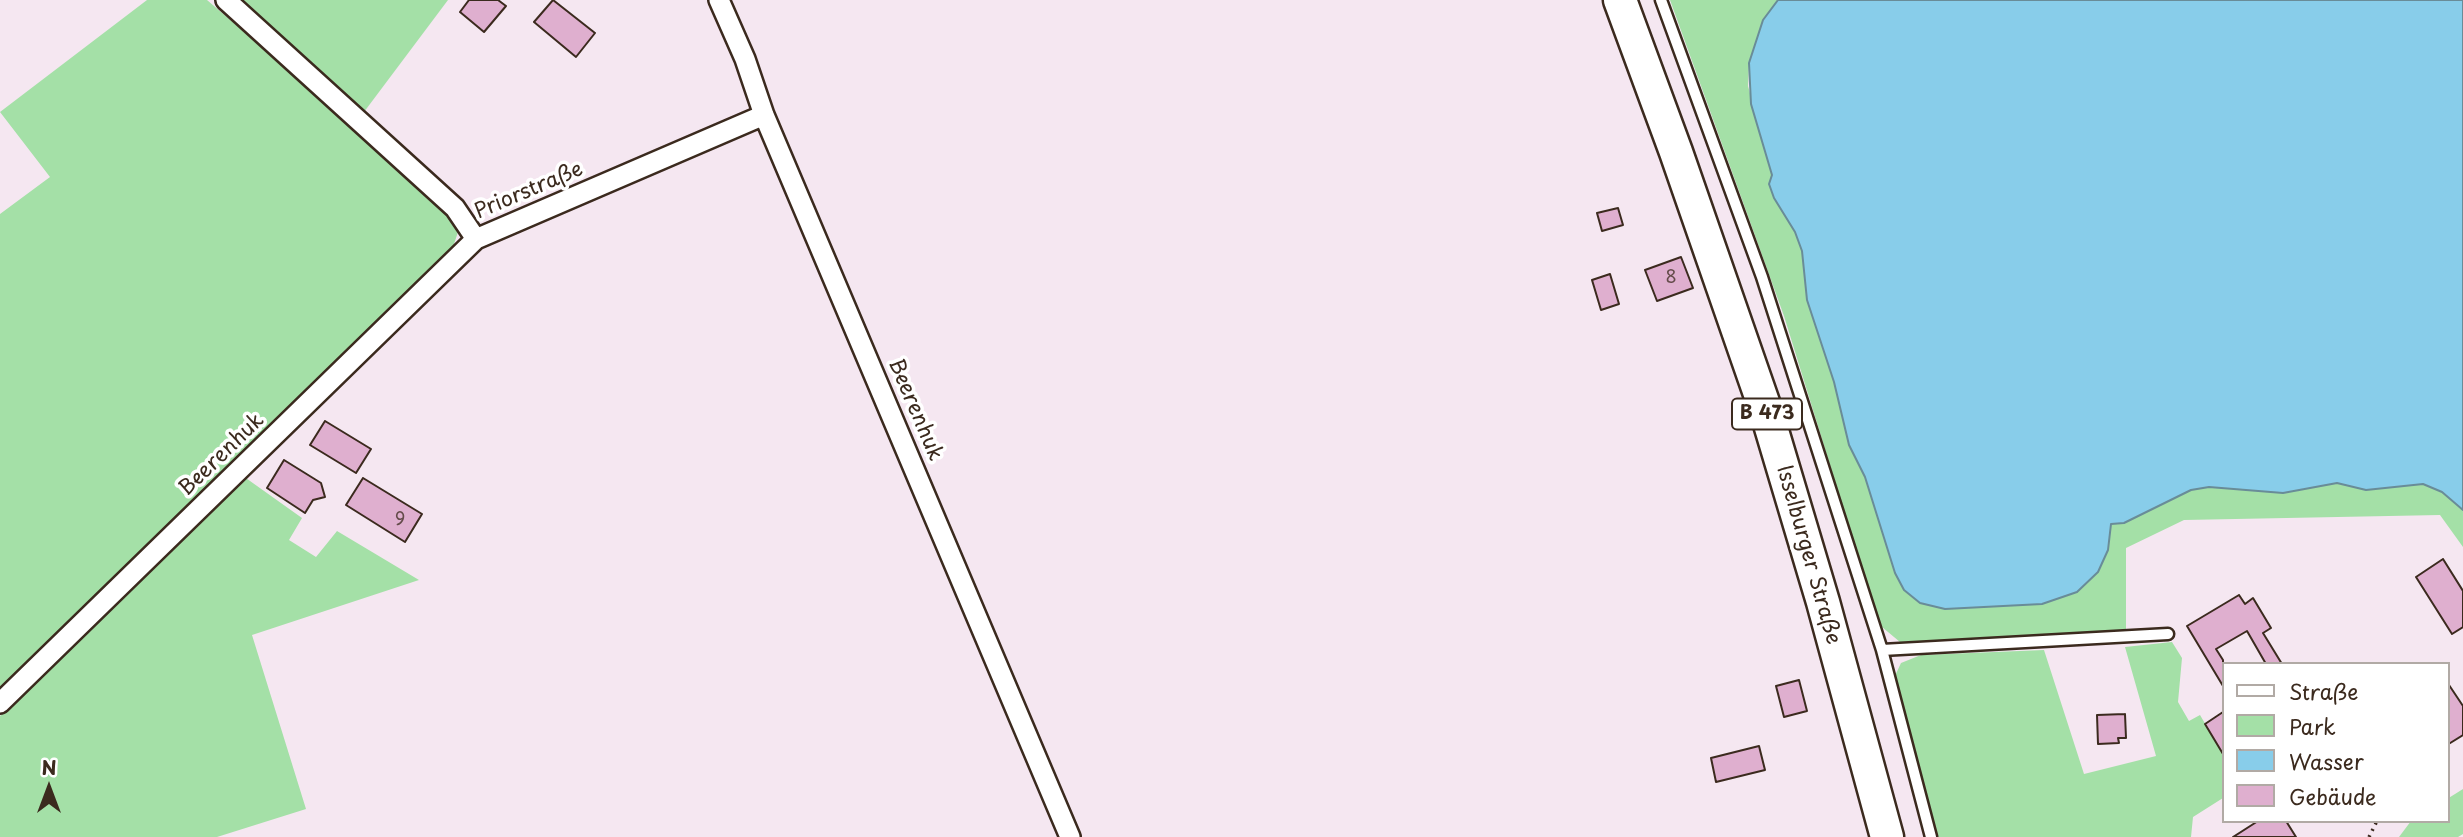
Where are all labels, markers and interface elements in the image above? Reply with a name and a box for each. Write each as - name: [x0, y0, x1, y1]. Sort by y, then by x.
- street label: Priorstraße: [471, 157, 587, 225]
- house number: 8: [1665, 267, 1677, 289]
- street label: Beerenhuk: [882, 355, 948, 465]
- road number: B 473: [1732, 398, 1802, 430]
- street label: Beerenhuk: [174, 408, 270, 502]
- street label: Isselburger Straße: [1770, 463, 1846, 647]
- house number: 9: [395, 509, 405, 531]
- legend: [2222, 662, 2449, 823]
- text: Straße: [2289, 675, 2358, 707]
- text: Park: [2289, 710, 2336, 742]
- text: Wasser: [2289, 745, 2364, 777]
- north arrow: [14, 753, 84, 823]
- text: N: [41, 753, 57, 781]
- text: Gebäude: [2289, 780, 2376, 812]

